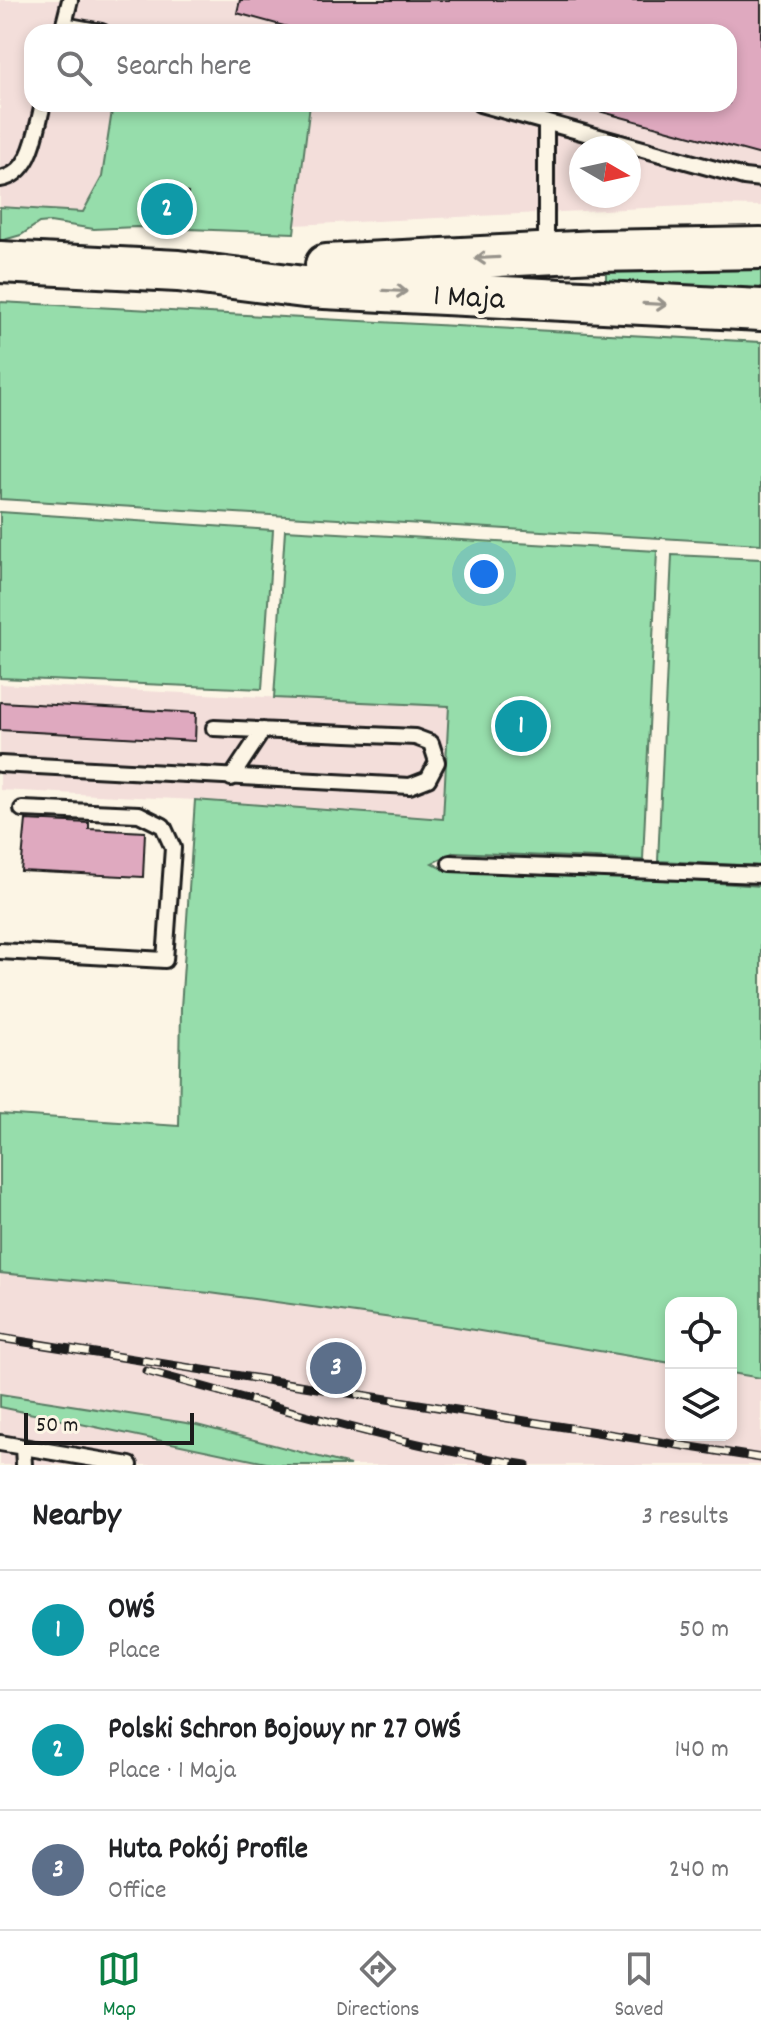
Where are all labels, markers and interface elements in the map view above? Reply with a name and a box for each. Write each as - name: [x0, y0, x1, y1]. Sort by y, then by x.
- search box: [24, 24, 737, 112]
- icon: search: [52, 46, 96, 90]
- text: Search here: [116, 47, 252, 90]
- north arrow: [569, 136, 641, 208]
- pin: 2: [141, 179, 193, 239]
- one-way arrow: [474, 250, 501, 265]
- street label: 1 Maja: [432, 275, 507, 325]
- one-way arrow: [381, 284, 408, 299]
- one-way arrow: [641, 297, 668, 312]
- your location: [464, 554, 504, 594]
- pin: 1: [495, 696, 547, 756]
- map controls: [665, 1297, 737, 1441]
- button: locate: [665, 1297, 737, 1369]
- pin: 3: [310, 1338, 362, 1398]
- button: layers: [665, 1369, 737, 1441]
- scale bar: [24, 1409, 194, 1445]
- text: 50 m: [36, 1411, 78, 1442]
- text: Nearby: [32, 1493, 121, 1542]
- text: 3 results: [642, 1499, 729, 1536]
- text: OWŚ: [108, 1590, 155, 1633]
- text: 1: [55, 1612, 61, 1649]
- text: 50 m: [679, 1612, 729, 1649]
- text: Place: [108, 1633, 160, 1670]
- text: Polski Schron Bojowy nr 27 OWŚ: [108, 1710, 461, 1753]
- text: 2: [52, 1732, 64, 1769]
- text: 140 m: [675, 1732, 729, 1769]
- text: Place · 1 Maja: [108, 1753, 236, 1790]
- text: Huta Pokój Profile: [108, 1830, 308, 1873]
- text: 3: [52, 1852, 64, 1889]
- text: 240 m: [669, 1852, 729, 1889]
- text: Office: [108, 1873, 166, 1910]
- tab: Map: [97, 1947, 141, 2026]
- tab: Directions: [336, 1947, 420, 2026]
- tab: Saved: [614, 1947, 664, 2026]

